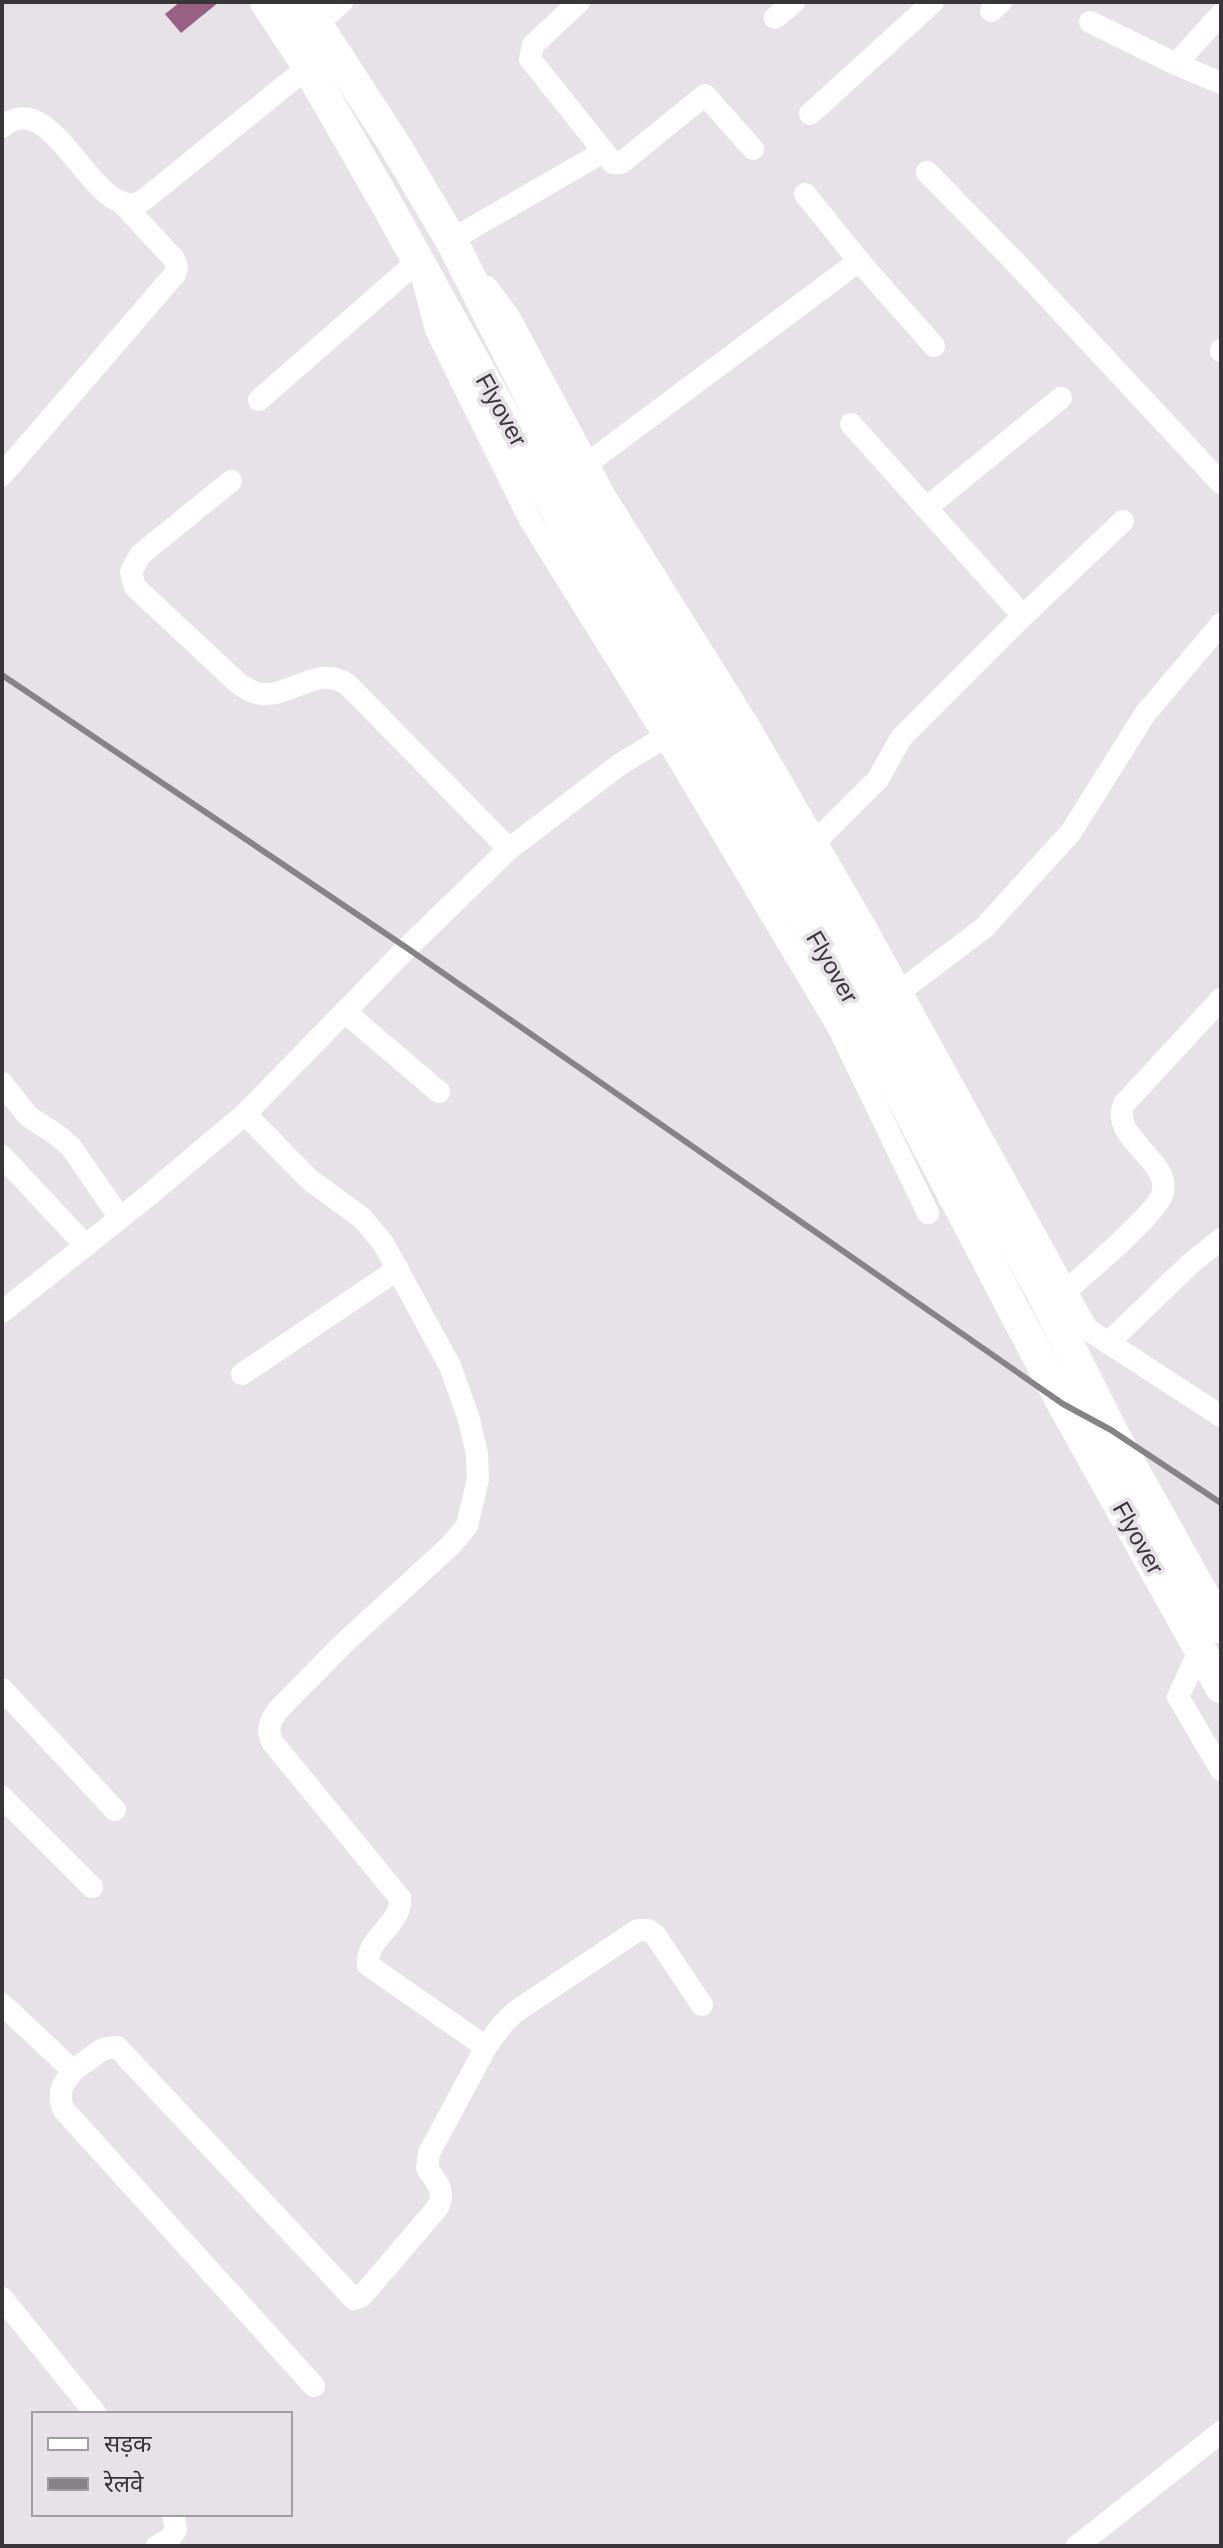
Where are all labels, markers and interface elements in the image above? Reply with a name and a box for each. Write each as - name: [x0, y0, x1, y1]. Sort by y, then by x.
- street label: Flyover: [471, 369, 532, 451]
- street label: Flyover: [801, 926, 864, 1008]
- street label: Flyover: [1108, 1497, 1169, 1579]
- legend: [32, 2412, 292, 2516]
- text: सड़क: [104, 2430, 152, 2457]
- text: रेलवे: [103, 2470, 144, 2497]

